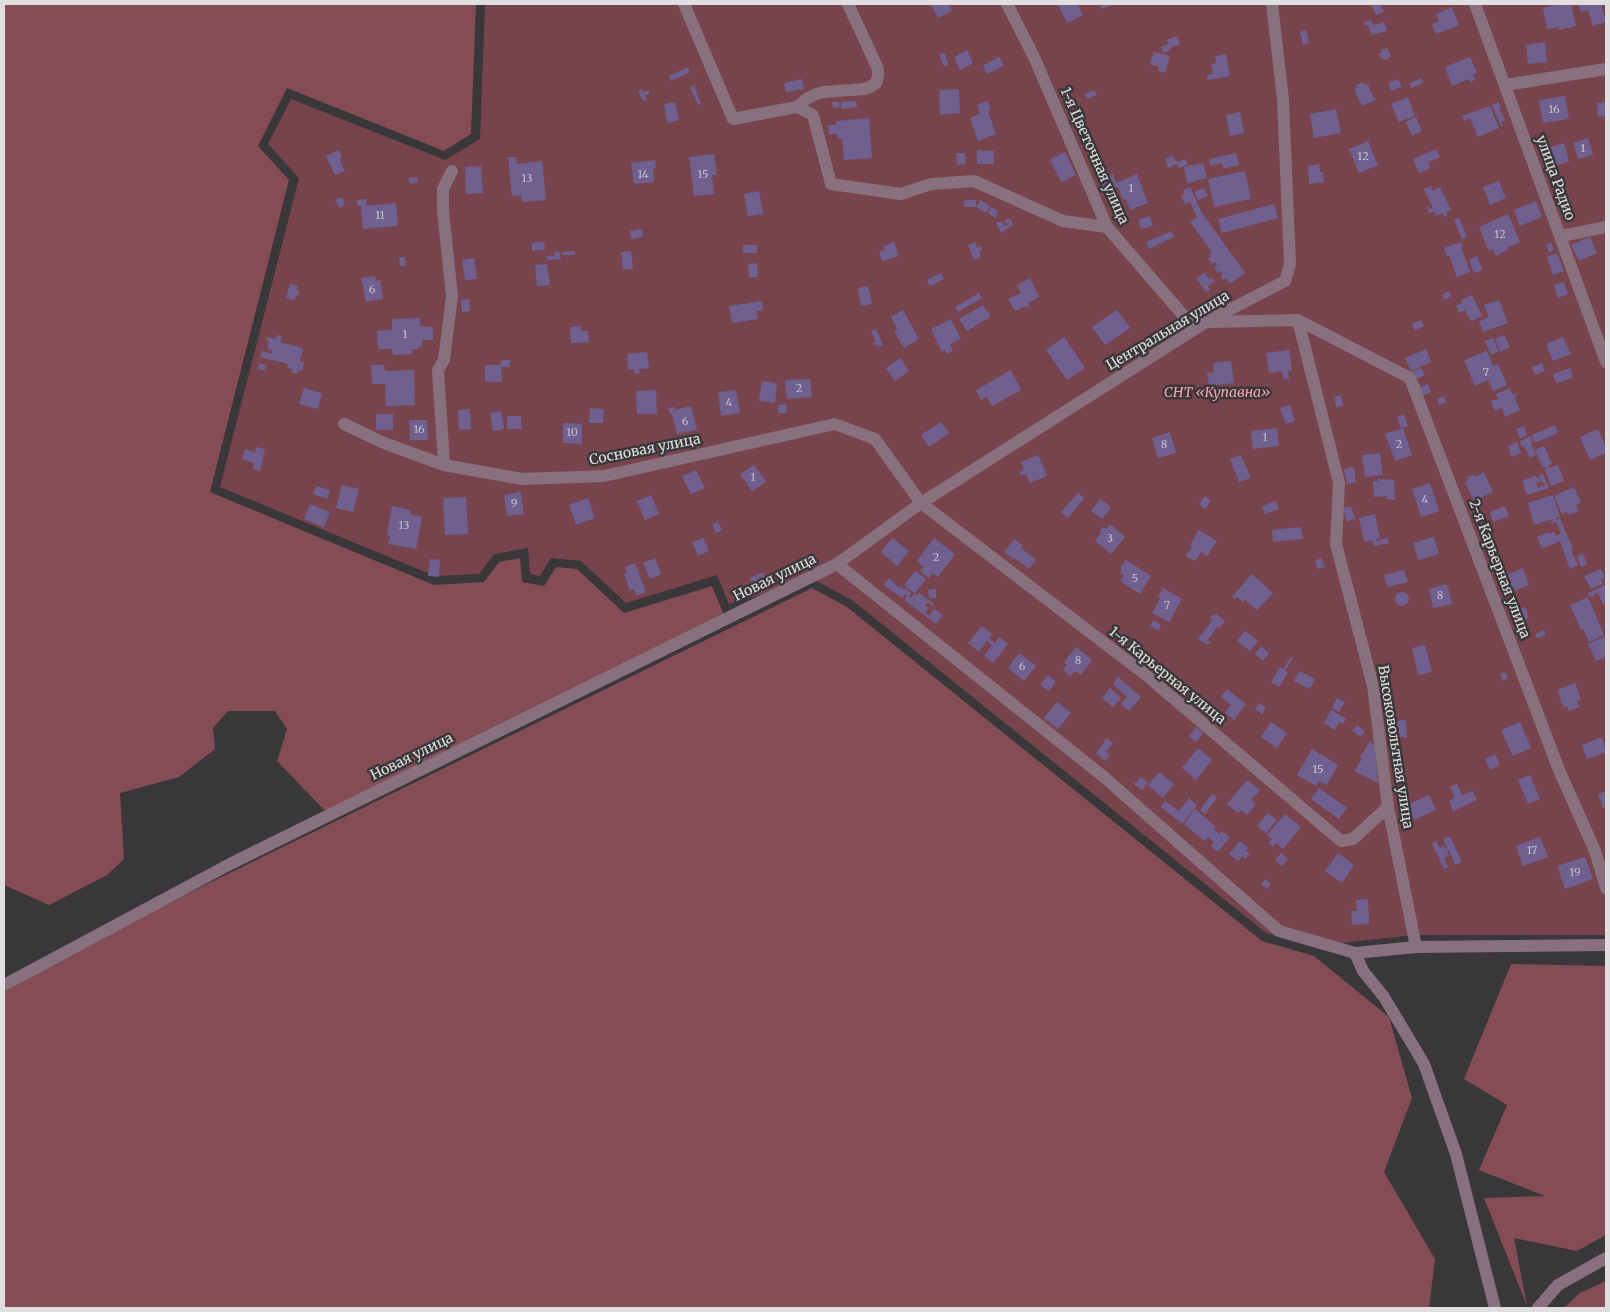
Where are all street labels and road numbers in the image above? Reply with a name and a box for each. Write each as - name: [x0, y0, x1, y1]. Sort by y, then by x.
- street label: 1-я Цветочная улица: [1056, 85, 1132, 227]
- street label: улица Радио: [1532, 133, 1578, 223]
- street label: Центральная улица: [1103, 288, 1233, 374]
- street label: Сосновая улица: [588, 431, 702, 469]
- street label: 2-я Карьерная улица: [1465, 497, 1533, 641]
- street label: Новая улица: [731, 551, 819, 605]
- street label: 1-я Карьерная улица: [1105, 624, 1229, 728]
- street label: Высоковольтная улица: [1374, 664, 1416, 830]
- street label: Новая улица: [368, 730, 456, 784]

